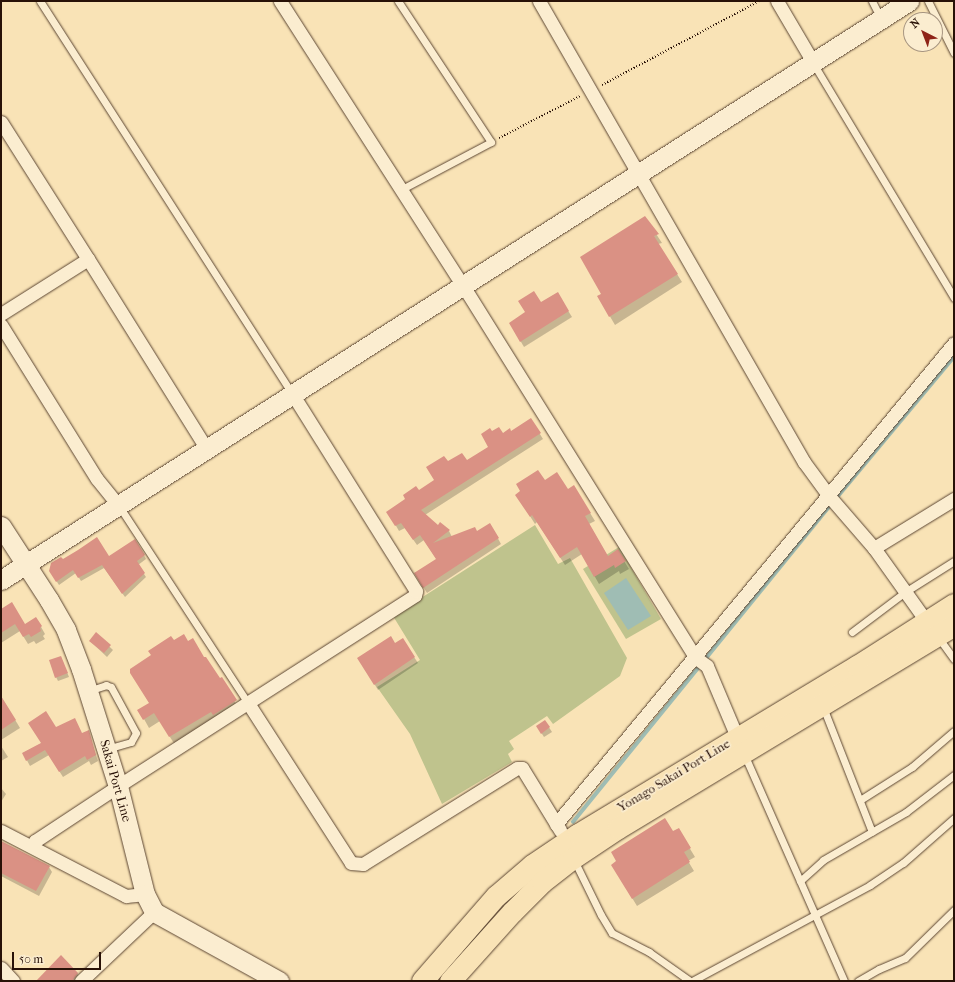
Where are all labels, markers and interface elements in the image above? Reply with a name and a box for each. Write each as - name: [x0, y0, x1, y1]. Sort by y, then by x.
- north arrow: [903, 12, 943, 52]
- text: N: [908, 16, 923, 31]
- street label: Yonago Sakai Port Line: [615, 736, 733, 816]
- street label: Sakai Port Line: [96, 738, 134, 824]
- scale bar: [14, 944, 103, 970]
- text: 50 m: [19, 952, 43, 966]

